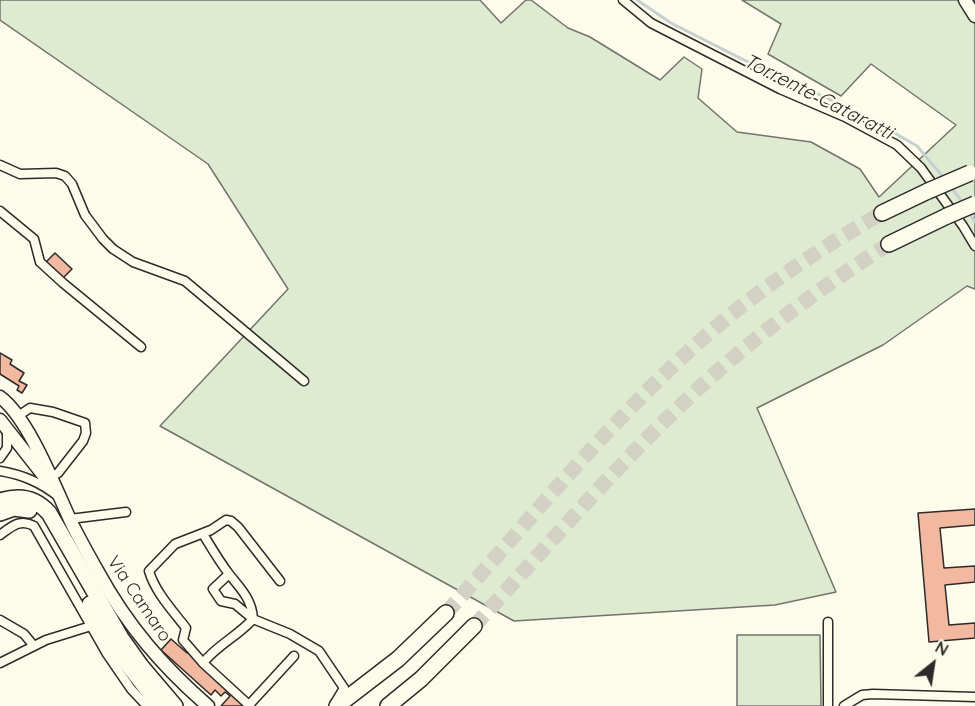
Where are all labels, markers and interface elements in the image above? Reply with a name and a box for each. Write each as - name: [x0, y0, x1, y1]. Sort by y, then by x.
- water label: Torrente Cataratti: [739, 49, 897, 145]
- street label: Via Camaro: [102, 552, 176, 646]
- north arrow: [903, 634, 963, 694]
- text: N: [932, 637, 952, 660]

